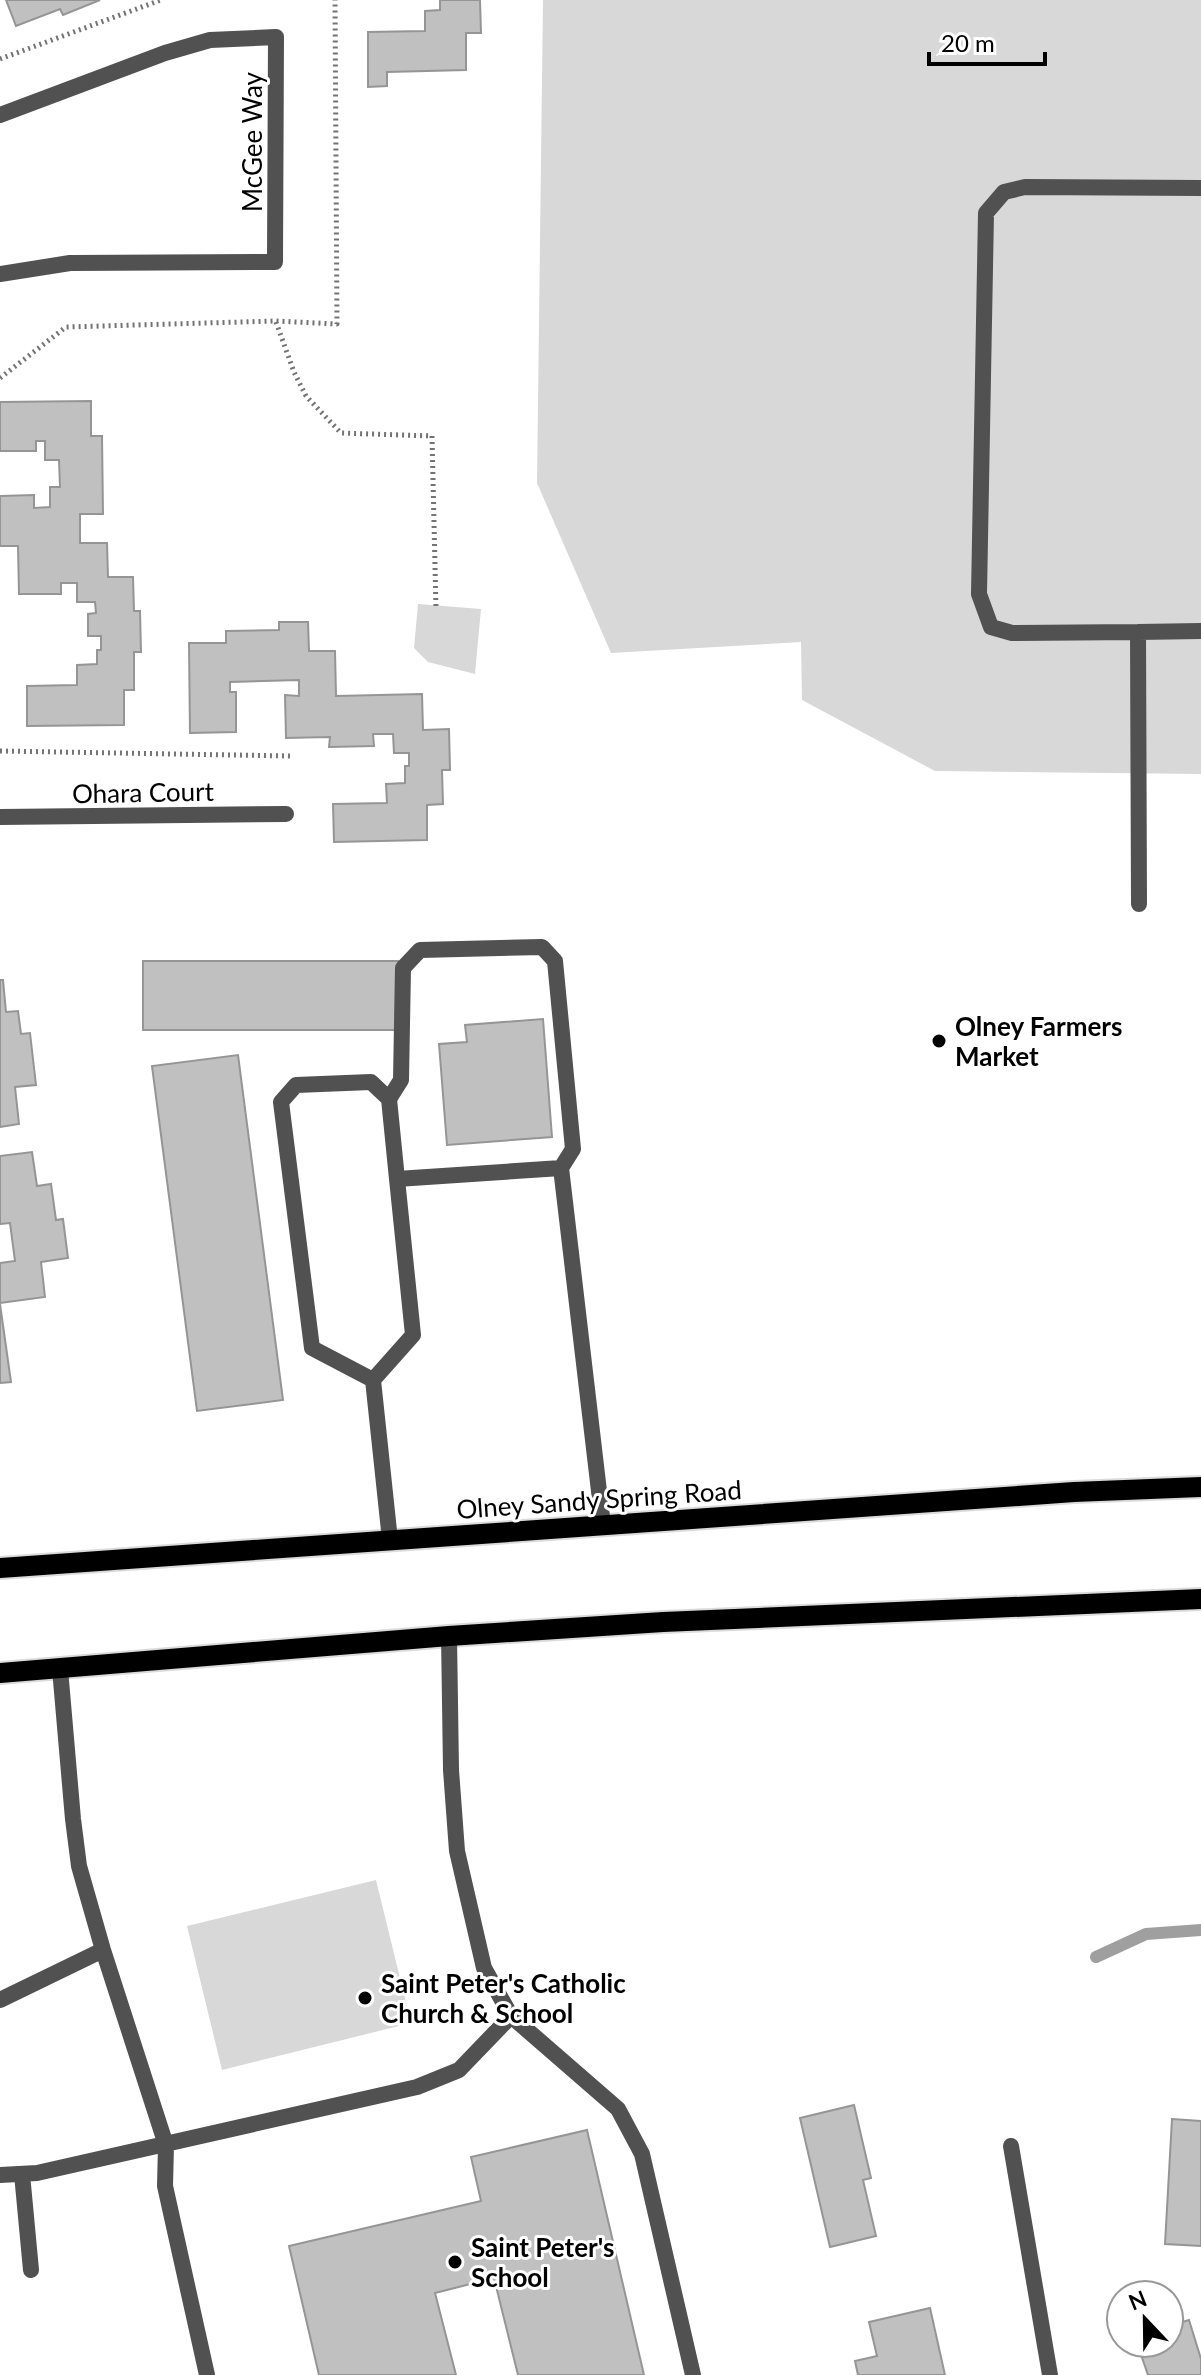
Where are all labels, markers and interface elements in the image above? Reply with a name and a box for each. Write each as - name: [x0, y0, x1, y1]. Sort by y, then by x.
- scale bar: [929, 16, 1045, 66]
- text: 20 m: [941, 28, 995, 57]
- street label: McGee Way: [236, 71, 268, 212]
- street label: Ohara Court: [72, 775, 215, 809]
- place label: Olney Farmers Market: [955, 1010, 1122, 1072]
- marker: Olney Farmers Market: [930, 1032, 948, 1050]
- street label: Olney Sandy Spring Road: [455, 1473, 743, 1525]
- place label: Saint Peter's Catholic Church & School: [381, 1967, 626, 2029]
- marker: Saint Peter's Catholic Church & School: [356, 1989, 374, 2007]
- place label: Saint Peter's School: [471, 2231, 614, 2293]
- marker: Saint Peter's School: [446, 2253, 464, 2271]
- north arrow: [1105, 2279, 1185, 2359]
- text: N: [1124, 2284, 1150, 2316]

